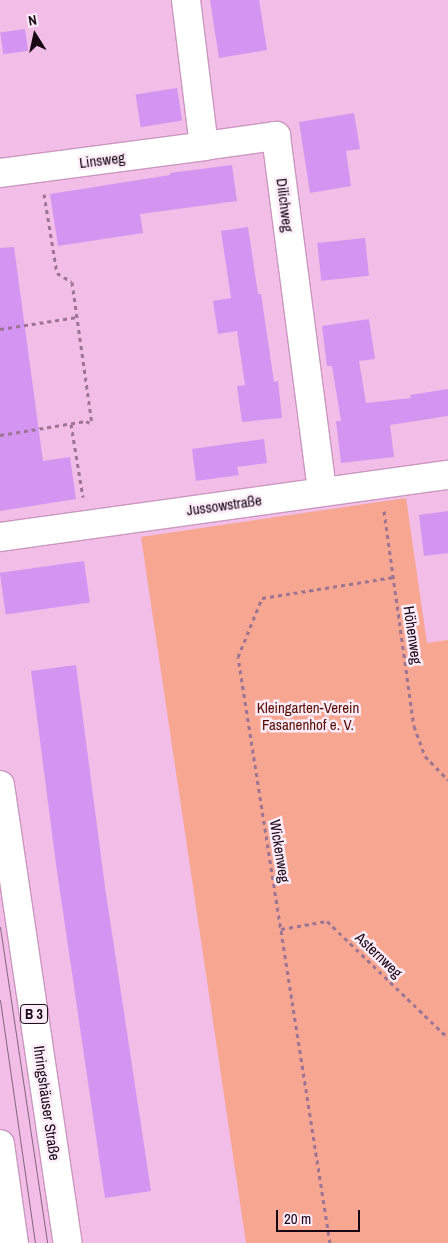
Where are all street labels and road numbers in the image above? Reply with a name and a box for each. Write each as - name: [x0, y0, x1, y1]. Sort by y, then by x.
- street label: Linsweg: [78, 148, 126, 172]
- street label: Dilichweg: [273, 177, 297, 233]
- street label: Jussowstraße: [185, 491, 263, 519]
- street label: Höhenweg: [400, 605, 426, 665]
- street label: Wickenweg: [266, 818, 294, 884]
- street label: Asternweg: [352, 928, 406, 982]
- road number: B 3: [19, 1002, 49, 1026]
- street label: Ihringshäuser Straße: [30, 1045, 64, 1161]

